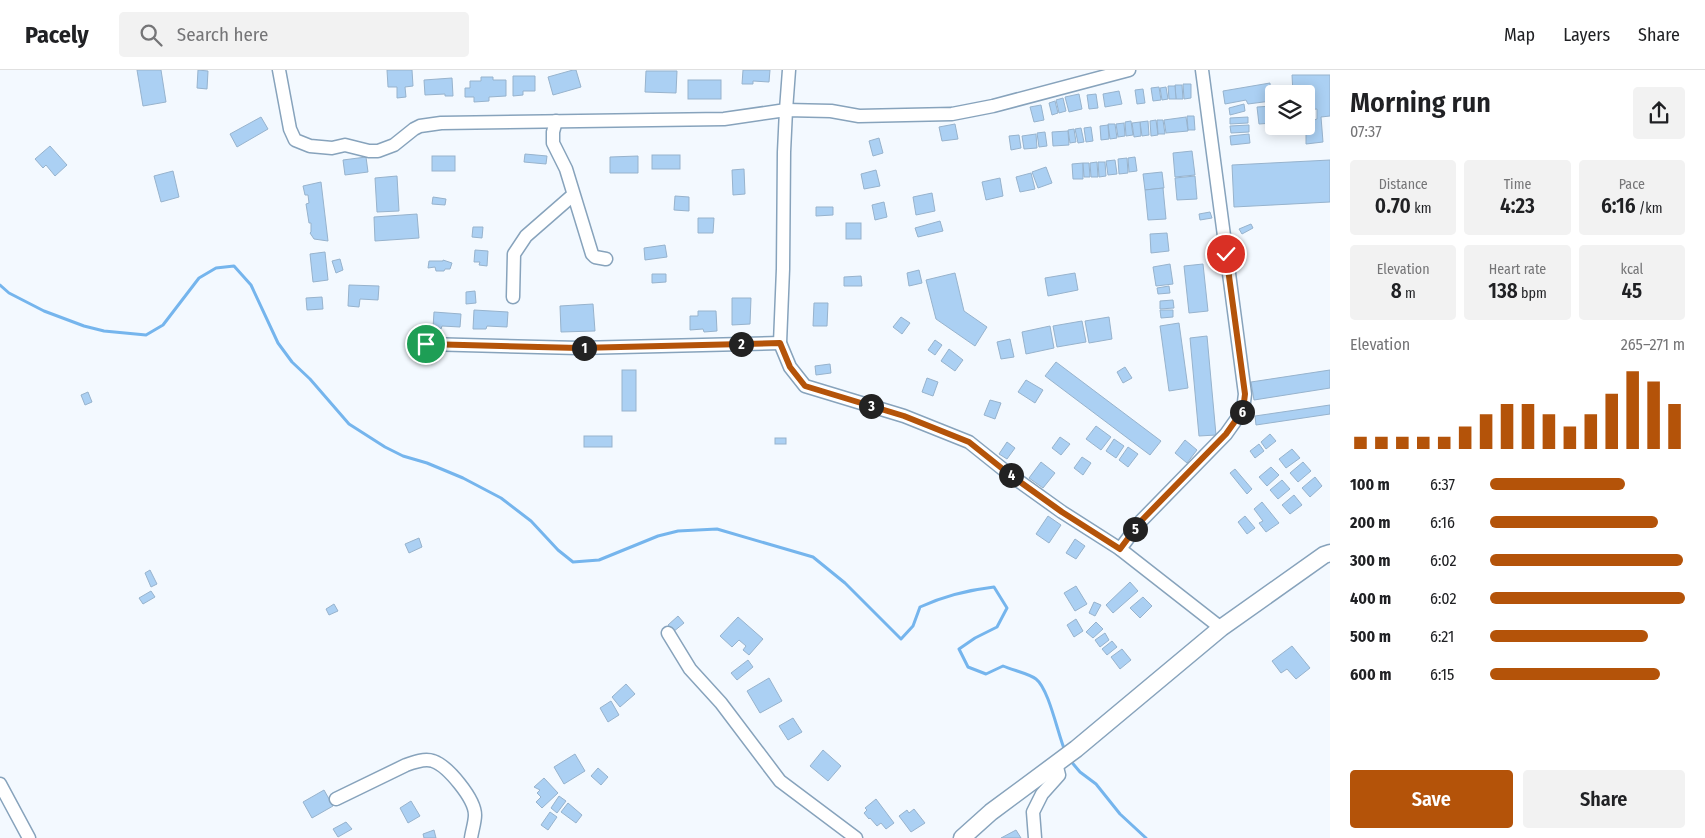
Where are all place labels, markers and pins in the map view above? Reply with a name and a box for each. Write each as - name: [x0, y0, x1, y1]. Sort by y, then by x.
- pin: [1205, 233, 1247, 275]
- pin: [405, 323, 447, 365]
- pin: 2: [728, 332, 754, 356]
- pin: 1: [572, 336, 596, 360]
- pin: 3: [858, 394, 884, 418]
- pin: 6: [1230, 400, 1254, 424]
- pin: 4: [998, 462, 1024, 488]
- pin: 5: [1122, 516, 1148, 542]

